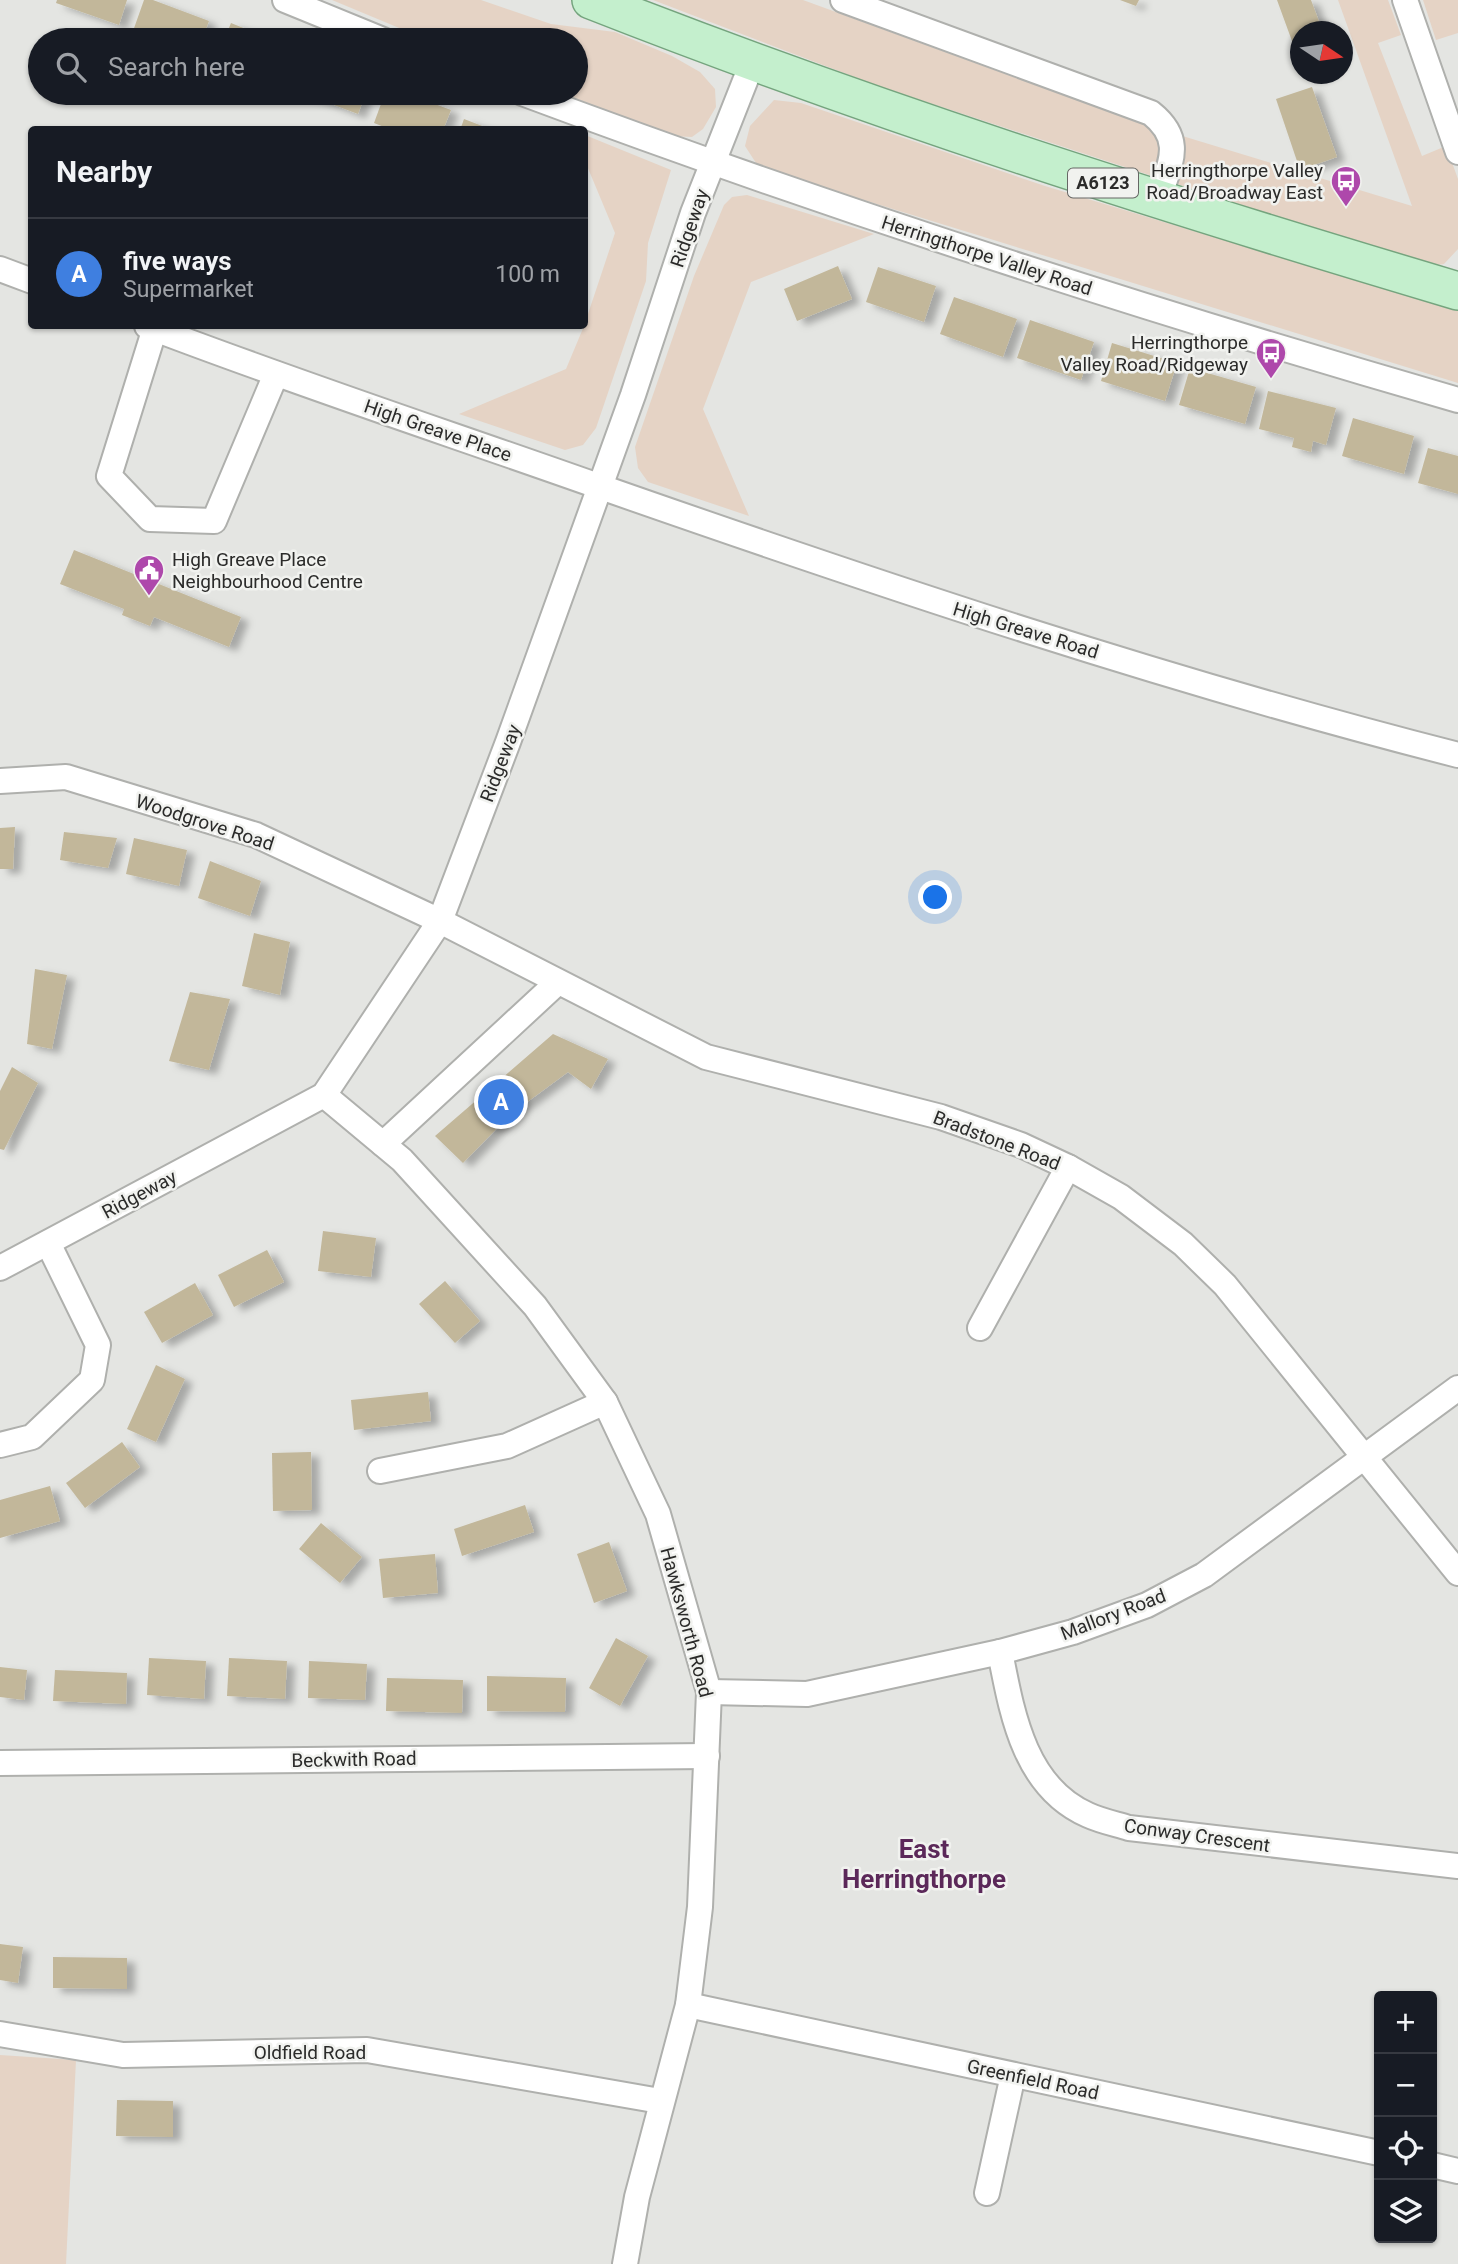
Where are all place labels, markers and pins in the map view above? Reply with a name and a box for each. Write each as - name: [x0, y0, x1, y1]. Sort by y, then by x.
- place label: Herringthorpe Valley Road/Broadway East: [1146, 159, 1323, 204]
- bus stop icon: Herringthorpe Valley Road/Broadway East: [1329, 164, 1363, 208]
- place label: Herringthorpe Valley Road/Ridgeway: [1060, 331, 1248, 376]
- bus stop icon: Herringthorpe Valley Road/Ridgeway: [1254, 336, 1288, 380]
- place label: High Greave Place Neighbourhood Centre: [172, 548, 363, 593]
- public building icon: High Greave Place Neighbourhood Centre: [132, 553, 166, 597]
- pin: A: [478, 1076, 524, 1128]

